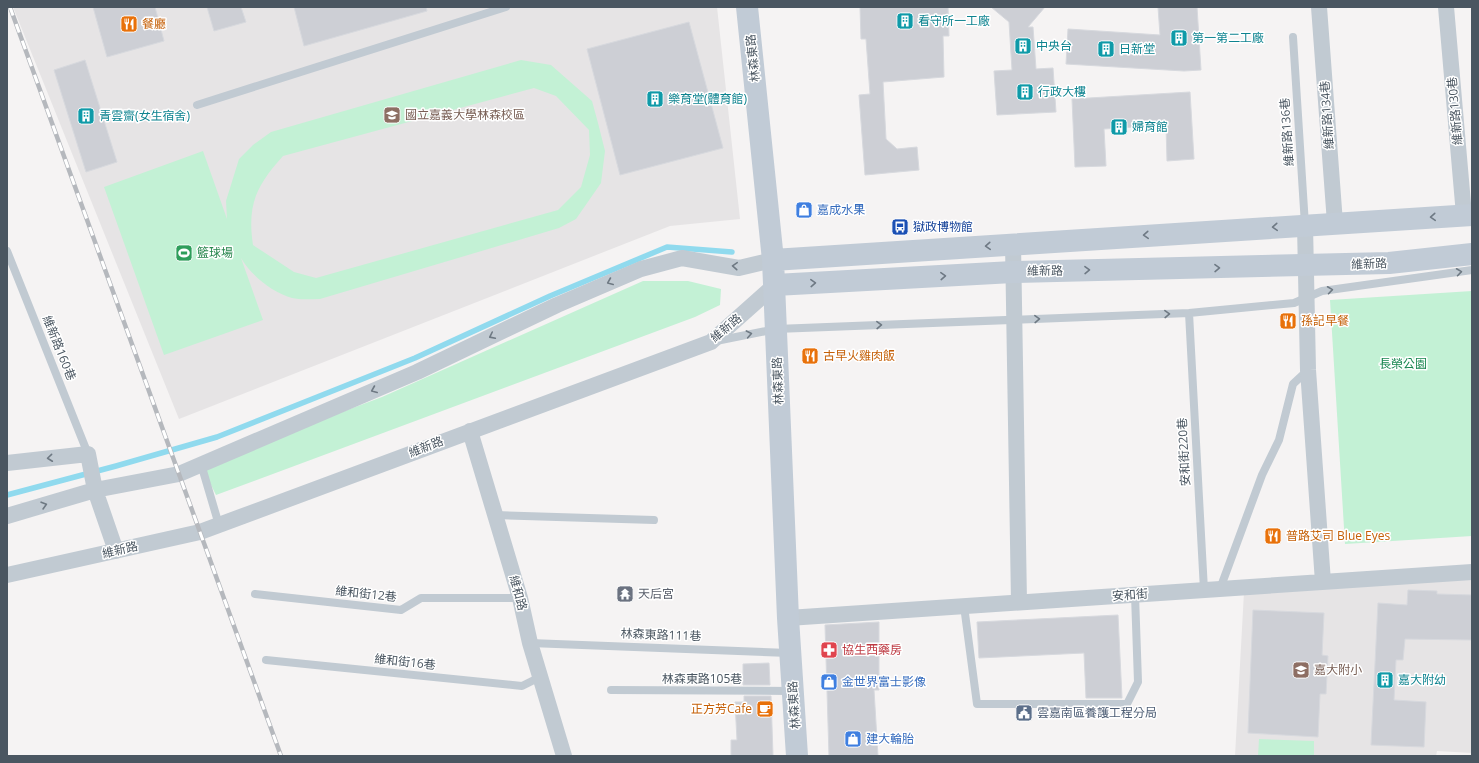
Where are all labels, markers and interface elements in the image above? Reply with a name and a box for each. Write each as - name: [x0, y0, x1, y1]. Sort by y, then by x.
- building icon: 看守所一工廠: [895, 11, 915, 31]
- place label: 看守所一工廠: [918, 12, 990, 29]
- restaurant icon: 餐廳: [119, 14, 139, 34]
- place label: 餐廳: [142, 15, 166, 32]
- building icon: 第一第二工廠: [1169, 28, 1189, 48]
- place label: 第一第二工廠: [1192, 29, 1264, 46]
- street label: 林森東路: [742, 33, 763, 83]
- building icon: 中央台: [1013, 36, 1033, 56]
- place label: 中央台: [1036, 37, 1072, 54]
- building icon: 日新堂: [1096, 39, 1116, 59]
- place label: 日新堂: [1119, 40, 1155, 57]
- street label: 維新路130巷: [1443, 76, 1466, 146]
- street label: 維新路134巷: [1316, 80, 1337, 150]
- building icon: 行政大樓: [1015, 82, 1035, 102]
- place label: 行政大樓: [1038, 83, 1086, 100]
- building icon: 樂育堂(體育館): [645, 89, 665, 109]
- place label: 樂育堂(體育館): [668, 90, 748, 107]
- street label: 維新路136巷: [1276, 97, 1297, 167]
- school or university icon: 國立嘉義大學林森校區: [382, 105, 402, 125]
- building icon: 青雲齋(女生宿舍): [76, 106, 96, 126]
- place label: 國立嘉義大學林森校區: [405, 106, 525, 123]
- place label: 青雲齋(女生宿舍): [99, 107, 191, 124]
- building icon: 婦育館: [1109, 117, 1129, 137]
- place label: 婦育館: [1132, 118, 1168, 135]
- shop icon: 嘉成水果: [794, 200, 814, 220]
- place label: 嘉成水果: [817, 201, 865, 218]
- one-way arrow: [1430, 212, 1436, 221]
- bus stop icon: 獄政博物館: [890, 217, 910, 237]
- place label: 獄政博物館: [913, 218, 973, 235]
- one-way arrow: [1272, 222, 1278, 231]
- one-way arrow: [1143, 231, 1149, 240]
- one-way arrow: [985, 241, 991, 250]
- sports icon: 籃球場: [174, 243, 194, 263]
- place label: 籃球場: [197, 244, 233, 261]
- street label: 維新路: [1351, 254, 1387, 273]
- one-way arrow: [732, 262, 739, 271]
- street label: 維新路: [1027, 262, 1063, 279]
- one-way arrow: [1214, 263, 1220, 272]
- one-way arrow: [1084, 266, 1090, 275]
- one-way arrow: [1456, 268, 1462, 277]
- one-way arrow: [940, 272, 946, 280]
- one-way arrow: [607, 277, 615, 285]
- one-way arrow: [810, 279, 816, 288]
- one-way arrow: [1327, 286, 1333, 295]
- one-way arrow: [1164, 309, 1170, 318]
- street label: 維新路: [706, 310, 745, 346]
- restaurant icon: 孫記早餐: [1278, 311, 1298, 331]
- place label: 孫記早餐: [1301, 312, 1349, 329]
- street label: 維新路160巷: [39, 313, 80, 383]
- one-way arrow: [1034, 315, 1040, 323]
- one-way arrow: [876, 321, 882, 329]
- one-way arrow: [489, 331, 496, 339]
- one-way arrow: [746, 331, 753, 339]
- restaurant icon: 古早火雞肉飯: [800, 346, 820, 366]
- place label: 古早火雞肉飯: [823, 347, 895, 364]
- park label: 長榮公園: [1379, 355, 1427, 372]
- street label: 林森東路: [768, 357, 787, 405]
- one-way arrow: [371, 386, 378, 394]
- street label: 安和街220巷: [1173, 417, 1194, 487]
- street label: 維新路: [406, 432, 446, 461]
- one-way arrow: [47, 453, 53, 462]
- one-way arrow: [41, 501, 48, 510]
- restaurant icon: 普路艾司 Blue Eyes: [1263, 526, 1283, 546]
- place label: 普路艾司 Blue Eyes: [1286, 527, 1391, 544]
- street label: 維新路: [100, 537, 139, 562]
- street label: 維和路: [506, 573, 531, 612]
- street label: 維和街12巷: [334, 582, 398, 605]
- temple icon: 天后宮: [615, 584, 635, 604]
- place label: 天后宮: [638, 585, 674, 602]
- street label: 安和街: [1111, 585, 1149, 604]
- street label: 林森東路111巷: [620, 625, 702, 644]
- pharmacy icon: 協生西藥房: [819, 640, 839, 660]
- place label: 協生西藥房: [842, 641, 902, 658]
- street label: 維和街16巷: [373, 650, 437, 673]
- school or university icon: 嘉大附小: [1291, 660, 1311, 680]
- place label: 嘉大附小: [1314, 661, 1362, 678]
- street label: 林森東路105巷: [662, 670, 742, 687]
- building icon: 嘉大附幼: [1375, 670, 1395, 690]
- place label: 嘉大附幼: [1398, 671, 1446, 688]
- shop icon: 金世界富士影像: [819, 672, 839, 692]
- place label: 金世界富士影像: [842, 673, 926, 690]
- street label: 林森東路: [783, 680, 804, 730]
- cafe icon: 正方芳Cafe: [755, 699, 775, 719]
- place label: 正方芳Cafe: [691, 700, 752, 717]
- public building icon: 雲嘉南區養護工程分局: [1014, 703, 1034, 723]
- place label: 雲嘉南區養護工程分局: [1037, 704, 1157, 721]
- shop icon: 建大輪胎: [843, 729, 863, 749]
- place label: 建大輪胎: [866, 730, 914, 747]

